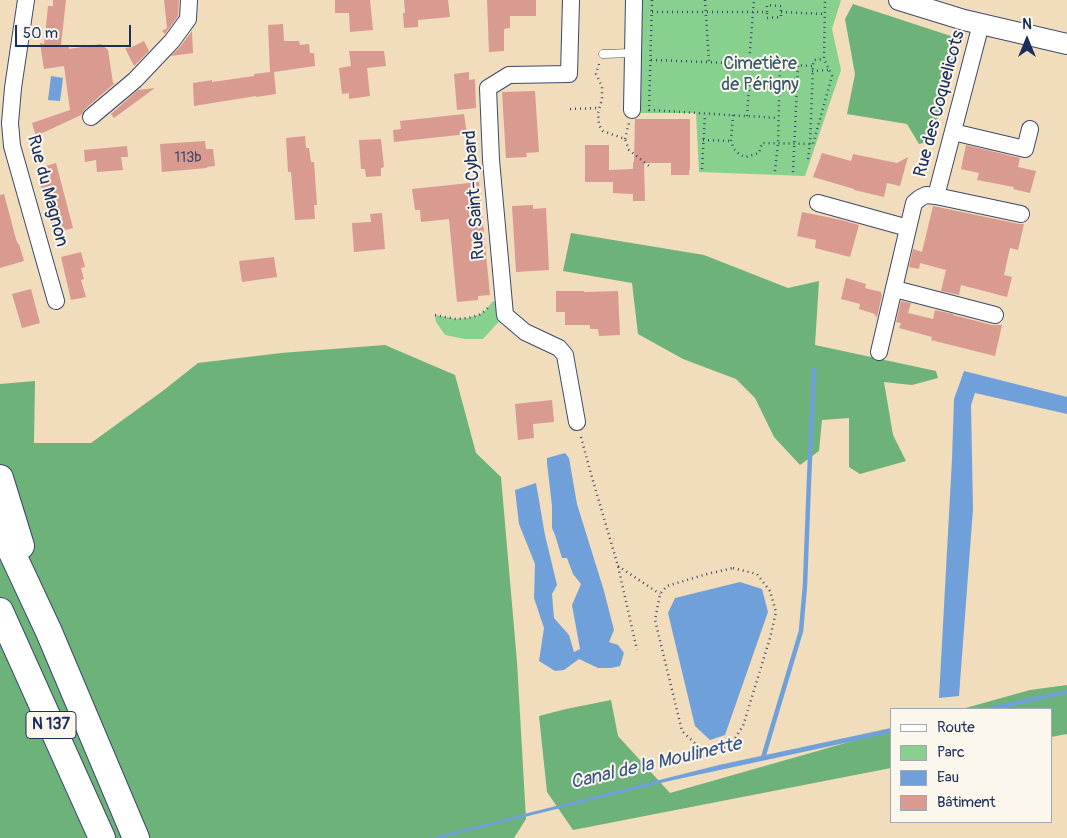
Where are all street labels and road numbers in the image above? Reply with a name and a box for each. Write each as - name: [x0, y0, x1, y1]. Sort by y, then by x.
- street label: Rue des Coquelicots: [910, 28, 970, 180]
- street label: Rue Saint-Cybard: [460, 129, 490, 261]
- street label: Rue du Magnon: [22, 133, 72, 249]
- road number: N 137: [26, 712, 76, 738]

